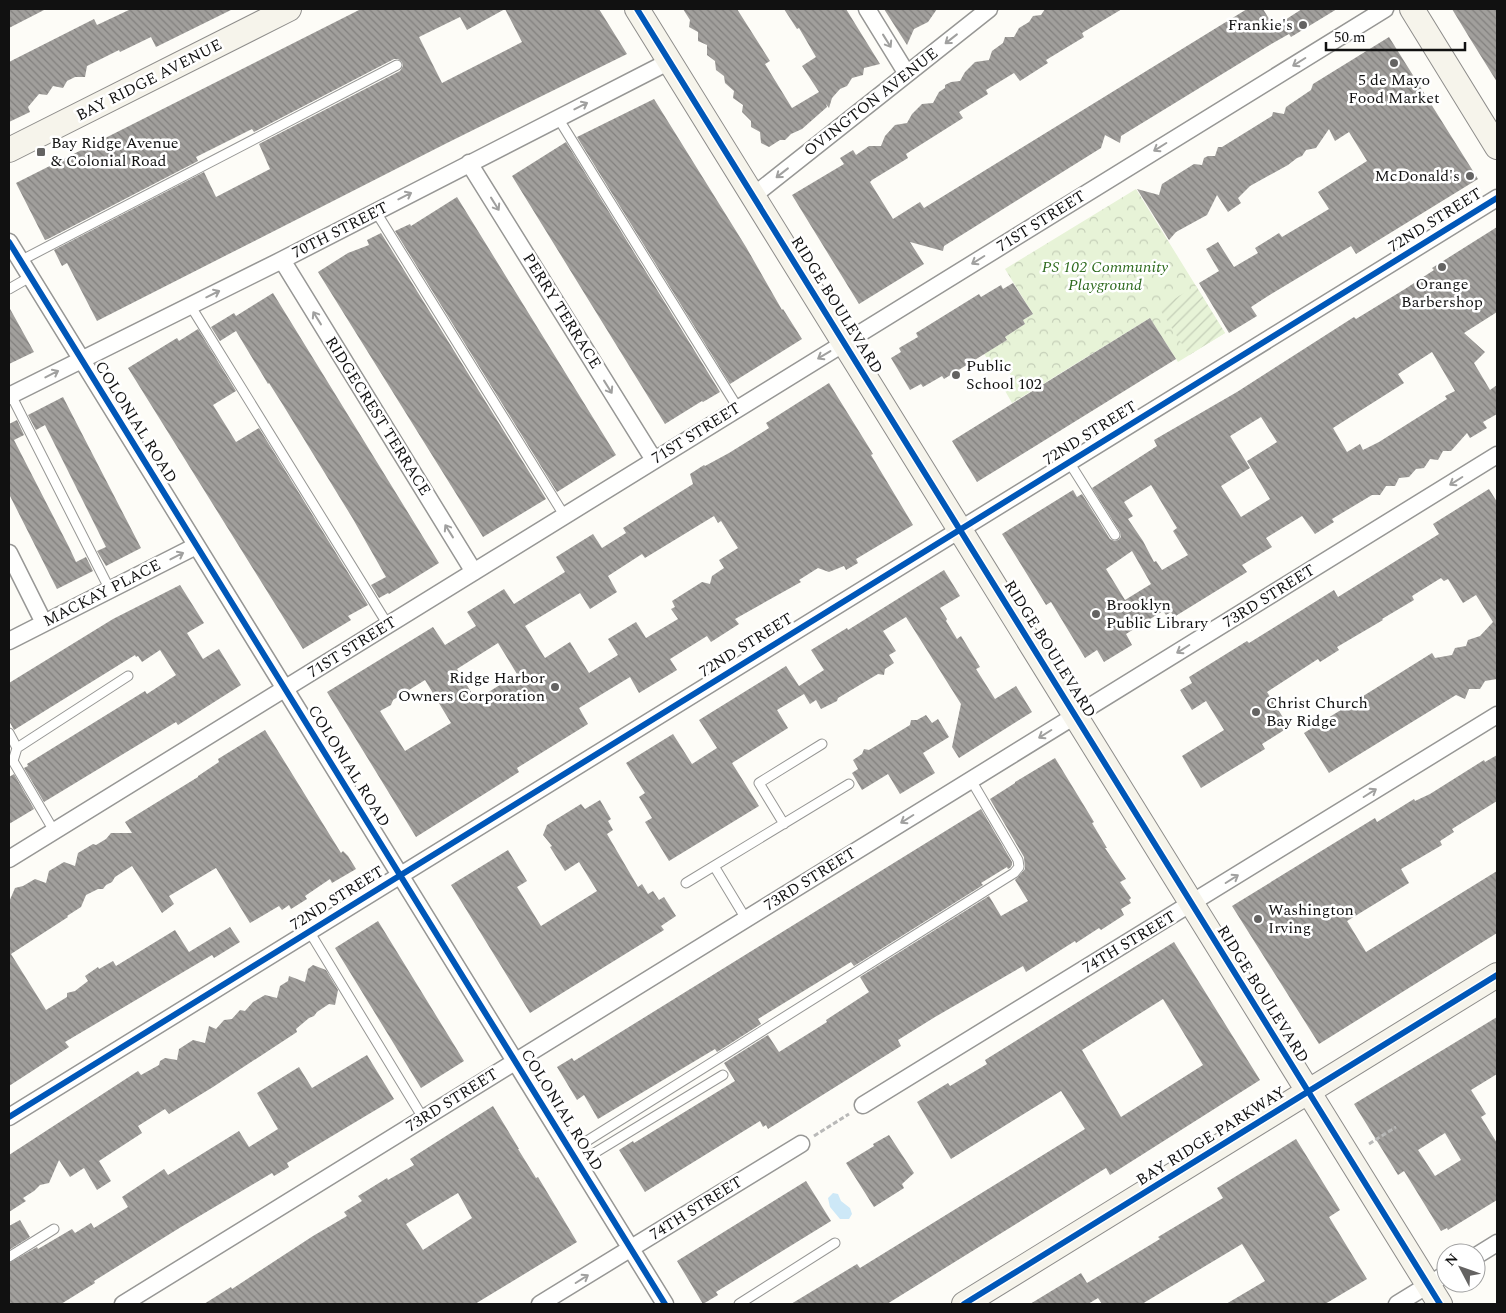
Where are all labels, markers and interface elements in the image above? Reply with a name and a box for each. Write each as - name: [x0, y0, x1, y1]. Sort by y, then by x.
- place label: Frankie's: [1228, 13, 1293, 37]
- marker: Frankie's: [1297, 19, 1309, 31]
- scale bar: [1326, 20, 1465, 52]
- text: 50 m: [1334, 26, 1366, 49]
- street label: BAY RIDGE AVENUE: [72, 33, 226, 127]
- one-way arrow: [882, 34, 892, 48]
- one-way arrow: [945, 34, 958, 45]
- street label: OVINGTON AVENUE: [799, 42, 943, 162]
- one-way arrow: [1292, 57, 1306, 67]
- marker: 5 de Mayo Food Market: [1388, 57, 1400, 69]
- place label: 5 de Mayo Food Market: [1348, 68, 1440, 110]
- one-way arrow: [573, 101, 588, 111]
- place label: Bay Ridge Avenue & Colonial Road: [51, 131, 179, 173]
- one-way arrow: [1154, 143, 1168, 153]
- marker: Bay Ridge Avenue & Colonial Road: [35, 146, 47, 158]
- place label: McDonald's: [1374, 164, 1460, 188]
- one-way arrow: [776, 167, 789, 178]
- marker: McDonald's: [1464, 170, 1476, 182]
- street label: 72ND STREET: [1383, 181, 1487, 258]
- street label: 71ST STREET: [992, 184, 1090, 258]
- one-way arrow: [397, 191, 412, 201]
- street label: 70TH STREET: [288, 195, 393, 265]
- one-way arrow: [491, 197, 501, 211]
- street label: RIDGE BOULEVARD: [785, 232, 889, 378]
- street label: PERRY TERRACE: [517, 248, 607, 374]
- park label: PS 102 Community Playground: [1042, 255, 1168, 297]
- one-way arrow: [971, 256, 985, 266]
- marker: Orange Barbershop: [1436, 261, 1448, 273]
- place label: Orange Barbershop: [1401, 272, 1483, 314]
- one-way arrow: [206, 289, 221, 299]
- one-way arrow: [312, 311, 322, 325]
- street label: RIDGECREST TERRACE: [319, 332, 437, 500]
- one-way arrow: [818, 350, 832, 360]
- place label: Public School 102: [966, 354, 1042, 396]
- street label: COLONIAL ROAD: [89, 356, 183, 488]
- one-way arrow: [44, 369, 59, 378]
- marker: Public School 102: [950, 369, 962, 381]
- one-way arrow: [604, 380, 614, 394]
- street label: 72ND STREET: [1038, 394, 1142, 471]
- street label: 71ST STREET: [647, 396, 745, 470]
- one-way arrow: [1449, 476, 1463, 486]
- one-way arrow: [443, 524, 453, 538]
- one-way arrow: [169, 550, 184, 560]
- street label: MACKAY PLACE: [39, 553, 165, 633]
- street label: 73RD STREET: [1218, 558, 1320, 634]
- street label: RIDGE BOULEVARD: [998, 576, 1102, 722]
- place label: Brooklyn Public Library: [1106, 593, 1209, 635]
- street label: 72ND STREET: [694, 606, 798, 683]
- marker: Brooklyn Public Library: [1090, 608, 1102, 620]
- street label: 71ST STREET: [303, 610, 401, 684]
- one-way arrow: [1177, 644, 1191, 654]
- place label: Ridge Harbor Owners Corporation: [398, 666, 545, 708]
- marker: Ridge Harbor Owners Corporation: [549, 681, 561, 693]
- place label: Christ Church Bay Ridge: [1266, 691, 1368, 733]
- street label: COLONIAL ROAD: [302, 700, 396, 832]
- marker: Christ Church Bay Ridge: [1250, 706, 1262, 718]
- one-way arrow: [1038, 729, 1052, 739]
- one-way arrow: [1363, 788, 1377, 798]
- one-way arrow: [900, 815, 914, 825]
- street label: 73RD STREET: [759, 841, 861, 917]
- street label: 72ND STREET: [285, 859, 389, 936]
- one-way arrow: [1225, 873, 1239, 883]
- place label: Washington Irving: [1268, 898, 1354, 940]
- street label: 74TH STREET: [1078, 904, 1180, 979]
- marker: Washington Irving: [1252, 913, 1264, 925]
- street label: RIDGE BOULEVARD: [1211, 921, 1315, 1067]
- street label: COLONIAL ROAD: [515, 1044, 609, 1176]
- street label: 73RD STREET: [401, 1062, 503, 1138]
- street label: BAY RIDGE PARKWAY: [1132, 1080, 1290, 1192]
- street label: 74TH STREET: [645, 1170, 747, 1246]
- north arrow: [1436, 1243, 1486, 1293]
- text: N: [1440, 1249, 1463, 1271]
- one-way arrow: [574, 1273, 588, 1283]

